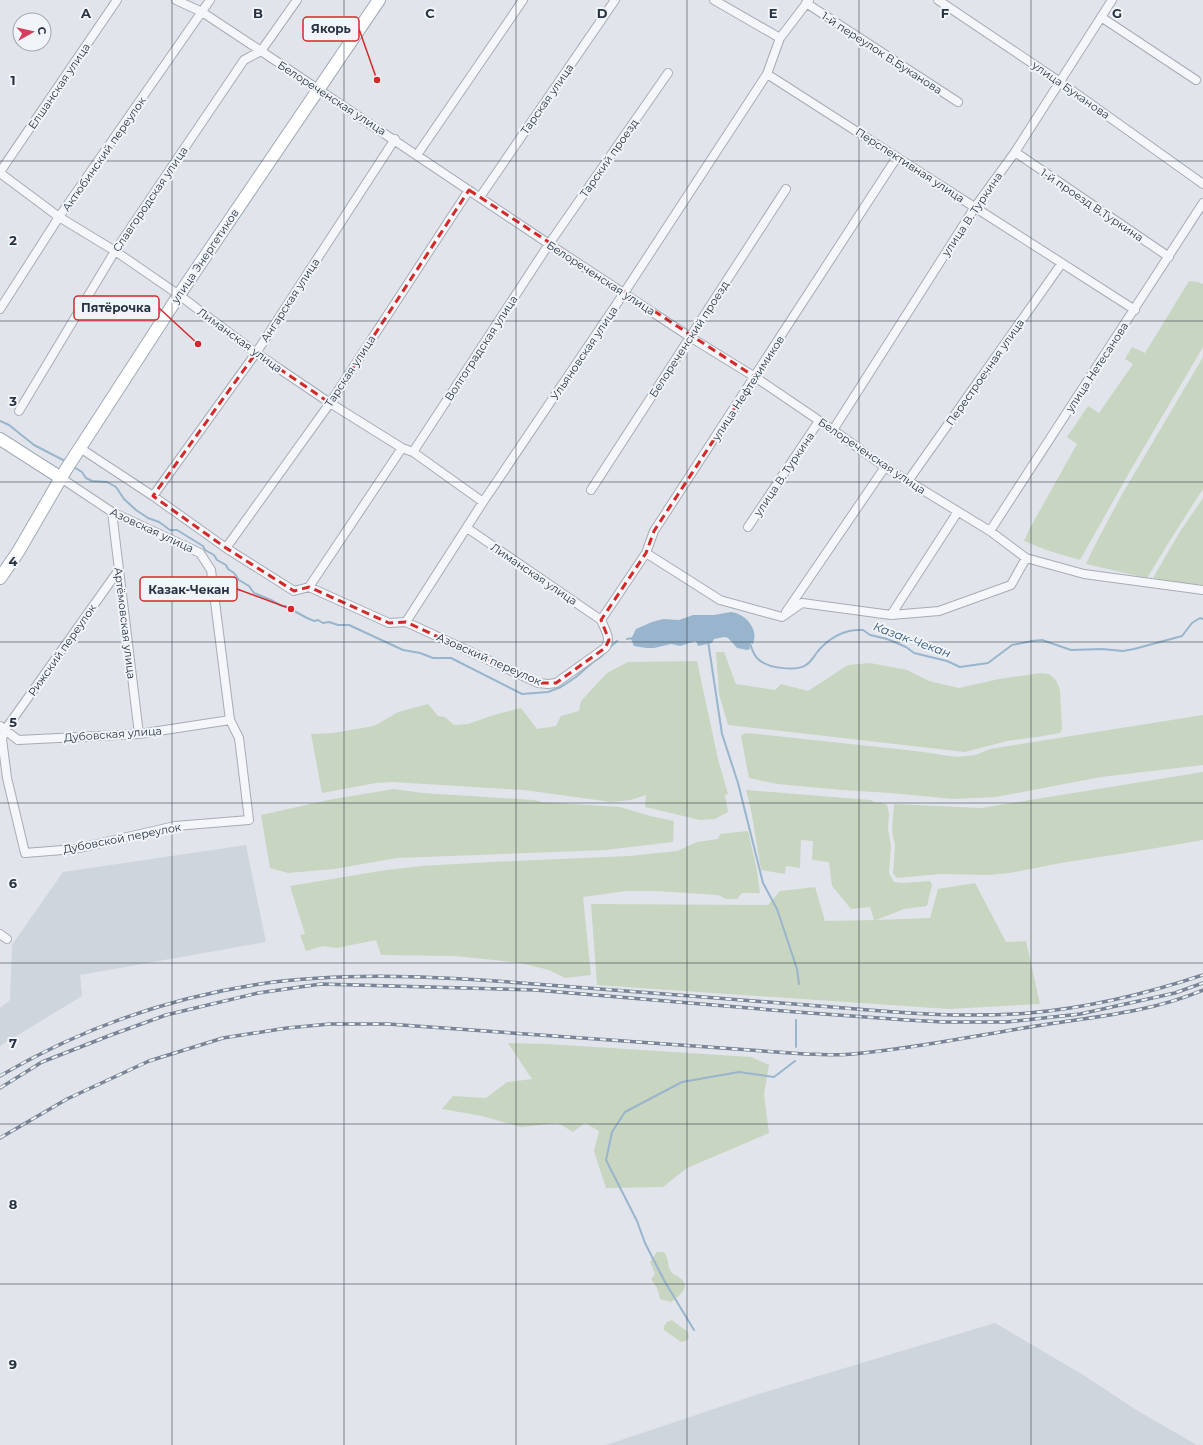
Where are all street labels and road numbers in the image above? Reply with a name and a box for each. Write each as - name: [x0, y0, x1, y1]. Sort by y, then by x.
- street label: 1-й переулок В.Буканова: [819, 9, 945, 97]
- street label: Елшанская улица: [25, 40, 93, 132]
- street label: улица Буканова: [1029, 57, 1112, 122]
- street label: Белореченская улица: [275, 58, 389, 138]
- street label: Тарская улица: [517, 61, 577, 137]
- street label: Актюбинский переулок: [59, 94, 149, 214]
- street label: Тарский проезд: [577, 116, 641, 200]
- street label: Перспективная улица: [853, 124, 967, 206]
- street label: Славгородская улица: [110, 144, 190, 254]
- street label: 1-й проезд В.Туркина: [1038, 165, 1146, 245]
- street label: улица В. Туркина: [938, 169, 1005, 259]
- street label: улица Энергетиков: [168, 206, 242, 307]
- street label: Белореченская улица: [544, 238, 658, 318]
- street label: Ангарская улица: [258, 255, 322, 345]
- street label: Белореченский проезд: [646, 278, 732, 400]
- street label: Волгоградская улица: [442, 293, 520, 403]
- street label: Ульяновская улица: [547, 303, 621, 403]
- street label: Лиманская улица: [195, 305, 285, 375]
- street label: Перестроечная улица: [943, 316, 1027, 428]
- street label: улица Нетесанова: [1062, 319, 1131, 416]
- street label: Тарская улица: [322, 332, 378, 410]
- street label: улица Нефтехимиков: [708, 333, 787, 444]
- street label: Белореченская улица: [816, 415, 928, 497]
- street label: улица В. Туркина: [750, 429, 817, 519]
- street label: Азовская улица: [108, 505, 196, 555]
- street label: Лиманская улица: [488, 540, 580, 608]
- street label: Артёмовская улица: [111, 566, 139, 680]
- street label: Рижский переулок: [25, 601, 99, 699]
- street label: Азовский переулок: [435, 630, 544, 689]
- street label: Дубовская улица: [64, 724, 162, 744]
- street label: Дубовской переулок: [62, 820, 183, 856]

